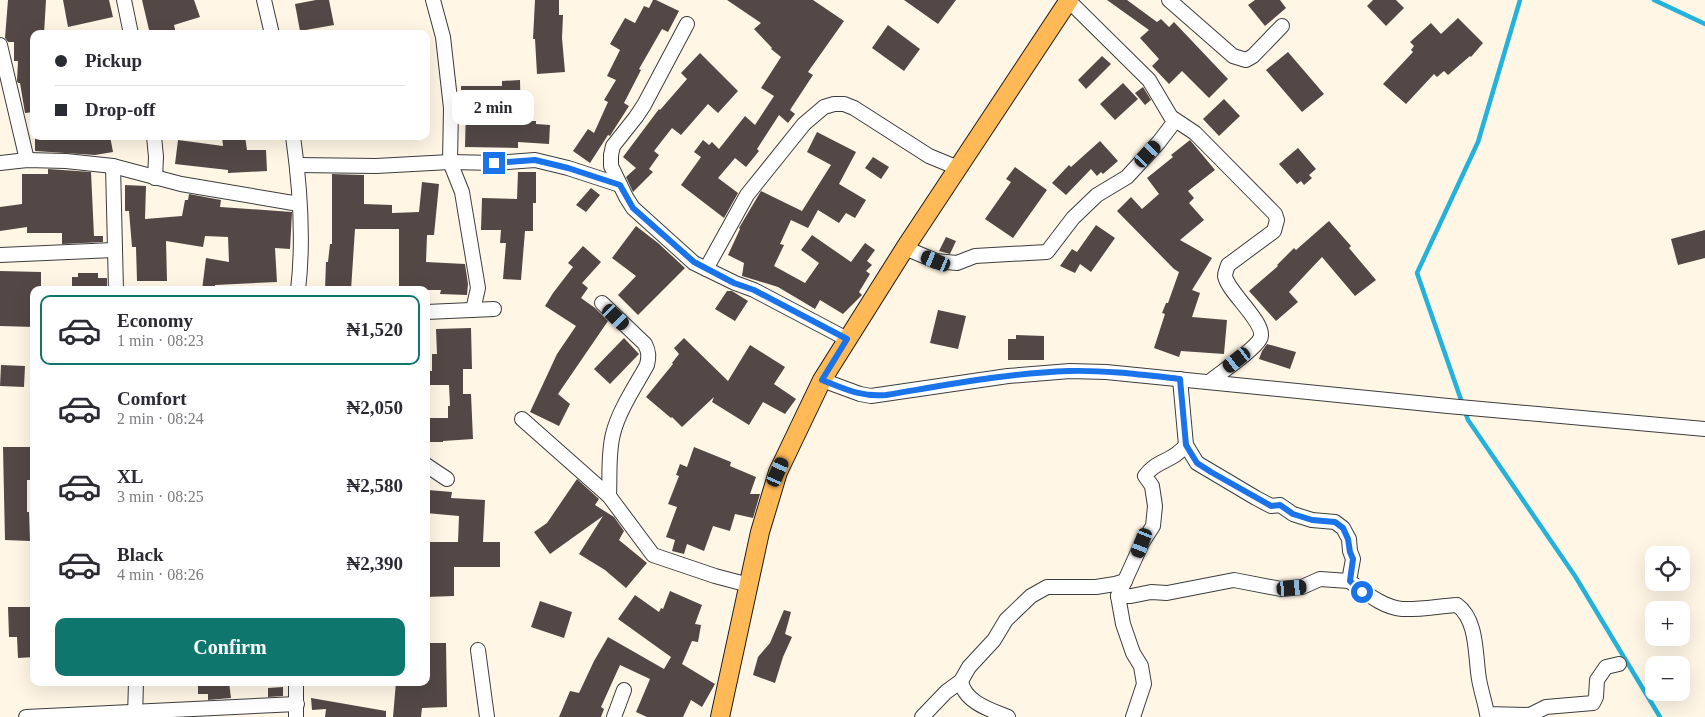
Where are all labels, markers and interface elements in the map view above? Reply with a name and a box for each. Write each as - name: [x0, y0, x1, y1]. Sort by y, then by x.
- text: Pickup: [85, 50, 142, 71]
- callout: 2 min: [453, 90, 535, 126]
- text: Drop-off: [85, 99, 155, 120]
- text: 2 min: [474, 99, 512, 116]
- car: [1132, 138, 1163, 170]
- route end: [483, 152, 505, 174]
- car: [919, 248, 952, 274]
- car: [599, 301, 632, 333]
- icon: car: [57, 308, 102, 353]
- text: Economy: [117, 310, 193, 331]
- text: ₦1,520: [347, 319, 403, 340]
- text: 1 min · 08:23: [117, 332, 204, 349]
- car: [1220, 345, 1253, 375]
- icon: car: [57, 386, 102, 431]
- text: Comfort: [117, 388, 187, 409]
- text: ₦2,050: [347, 397, 403, 418]
- text: 2 min · 08:24: [117, 410, 204, 427]
- car: [765, 455, 790, 489]
- icon: car: [57, 464, 102, 509]
- text: XL: [117, 466, 143, 487]
- text: ₦2,580: [347, 475, 403, 496]
- text: 3 min · 08:25: [117, 488, 204, 505]
- car: [1129, 526, 1154, 560]
- icon: car: [57, 542, 102, 587]
- text: Black: [117, 544, 163, 565]
- map controls: [1645, 546, 1690, 701]
- button: locate: [1645, 546, 1690, 591]
- text: ₦2,390: [347, 553, 403, 574]
- text: 4 min · 08:26: [117, 566, 204, 583]
- car: [1276, 579, 1307, 597]
- route start: [1351, 581, 1373, 603]
- button: +: [1645, 601, 1690, 646]
- button: Confirm: [55, 618, 405, 676]
- button: −: [1645, 656, 1690, 701]

